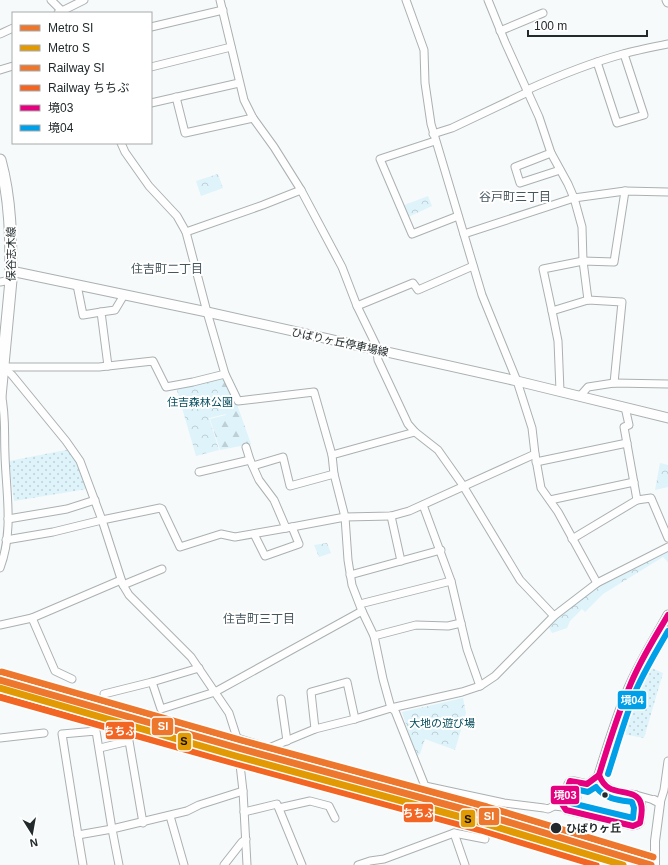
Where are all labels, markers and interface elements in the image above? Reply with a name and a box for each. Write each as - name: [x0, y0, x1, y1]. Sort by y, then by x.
- legend: [12, 12, 152, 144]
- scale bar: [528, 12, 647, 38]
- text: 100 m: [534, 19, 567, 33]
- text: Metro SI: [48, 21, 93, 35]
- text: Metro S: [48, 41, 90, 55]
- text: Railway SI: [48, 61, 105, 75]
- text: Railway ちちぶ: [48, 81, 129, 95]
- text: 境03: [48, 101, 74, 115]
- text: 境04: [48, 121, 74, 135]
- district label: 谷戸町三丁目: [479, 190, 551, 204]
- street label: 保谷志木線: [5, 227, 17, 282]
- district label: 住吉町二丁目: [131, 262, 203, 276]
- street label: ひばりヶ丘停車場線: [290, 326, 390, 358]
- park label: 住吉森林公園: [167, 396, 233, 408]
- district label: 住吉町三丁目: [223, 612, 295, 626]
- line badge: 境04: [617, 690, 647, 710]
- text: 境04: [620, 694, 644, 706]
- line badge: SI: [151, 717, 174, 736]
- park label: 大地の遊び場: [409, 717, 475, 729]
- text: SI: [158, 720, 168, 732]
- line badge: ちちぶ: [105, 721, 135, 740]
- text: ちちぶ: [104, 725, 137, 737]
- line badge: S: [177, 732, 192, 751]
- text: S: [180, 735, 188, 747]
- line badge: 境03: [550, 785, 580, 805]
- text: 境03: [553, 789, 577, 801]
- unlabelled marker: [600, 790, 610, 800]
- line badge: ちちぶ: [403, 803, 434, 823]
- text: ちちぶ: [403, 807, 436, 819]
- line badge: SI: [478, 807, 500, 826]
- line badge: S: [460, 809, 476, 828]
- text: SI: [484, 810, 494, 822]
- north arrow: [12, 813, 52, 853]
- text: S: [464, 813, 472, 825]
- marker: ひばりヶ丘: [549, 821, 563, 835]
- place label: ひばりヶ丘: [566, 822, 621, 834]
- text: N: [29, 836, 39, 849]

